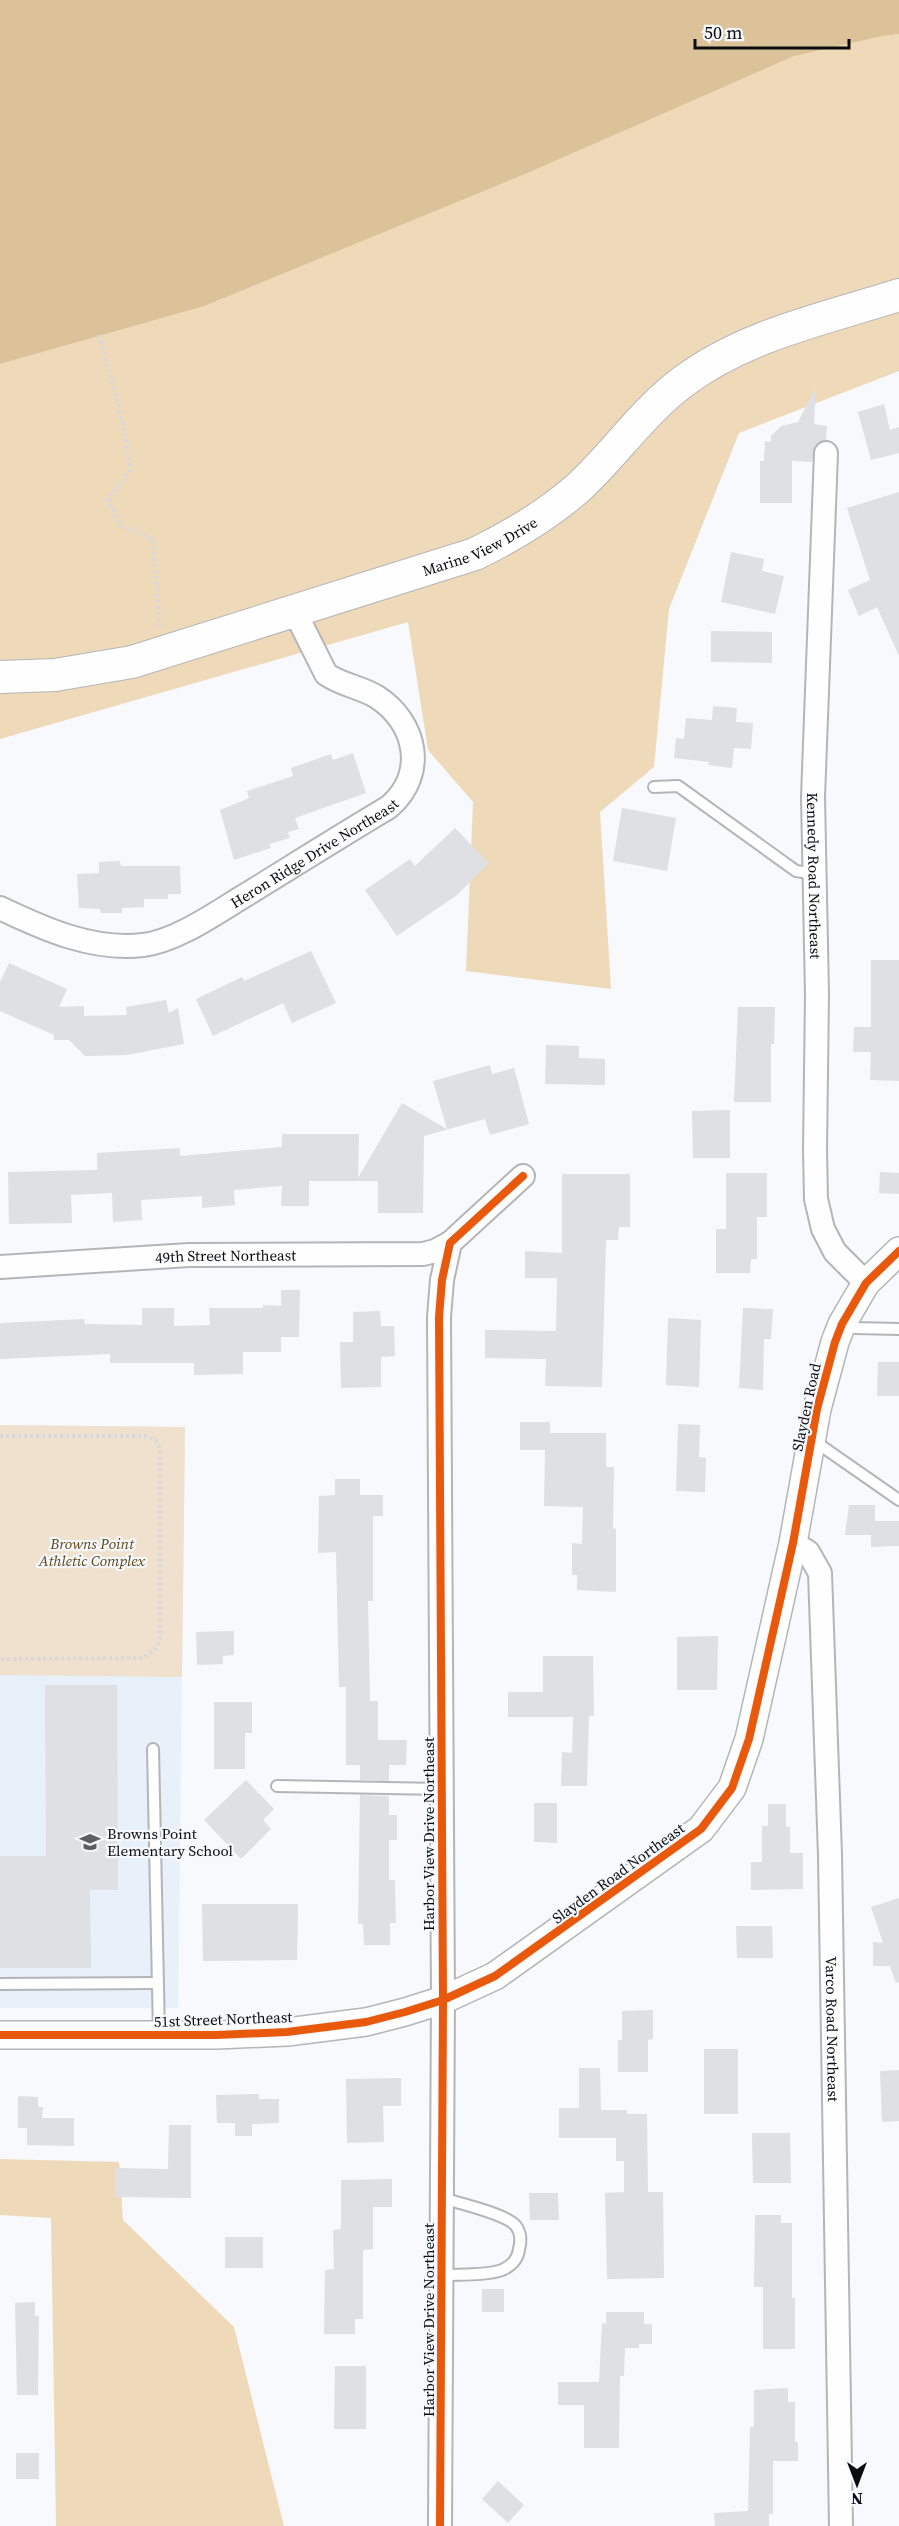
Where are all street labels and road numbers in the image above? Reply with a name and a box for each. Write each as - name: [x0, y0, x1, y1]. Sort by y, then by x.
- street label: Marine View Drive: [420, 511, 541, 580]
- street label: Kennedy Road Northeast: [802, 792, 827, 959]
- street label: Heron Ridge Drive Northeast: [226, 793, 403, 913]
- street label: 49th Street Northeast: [155, 1244, 296, 1268]
- street label: Slayden Road: [786, 1361, 826, 1453]
- street label: Harbor View Drive Northeast: [418, 1737, 439, 1931]
- street label: Slayden Road Northeast: [547, 1818, 689, 1928]
- street label: Varco Road Northeast: [821, 1956, 845, 2102]
- street label: 51st Street Northeast: [154, 2006, 293, 2032]
- street label: Harbor View Drive Northeast: [418, 2223, 439, 2417]

